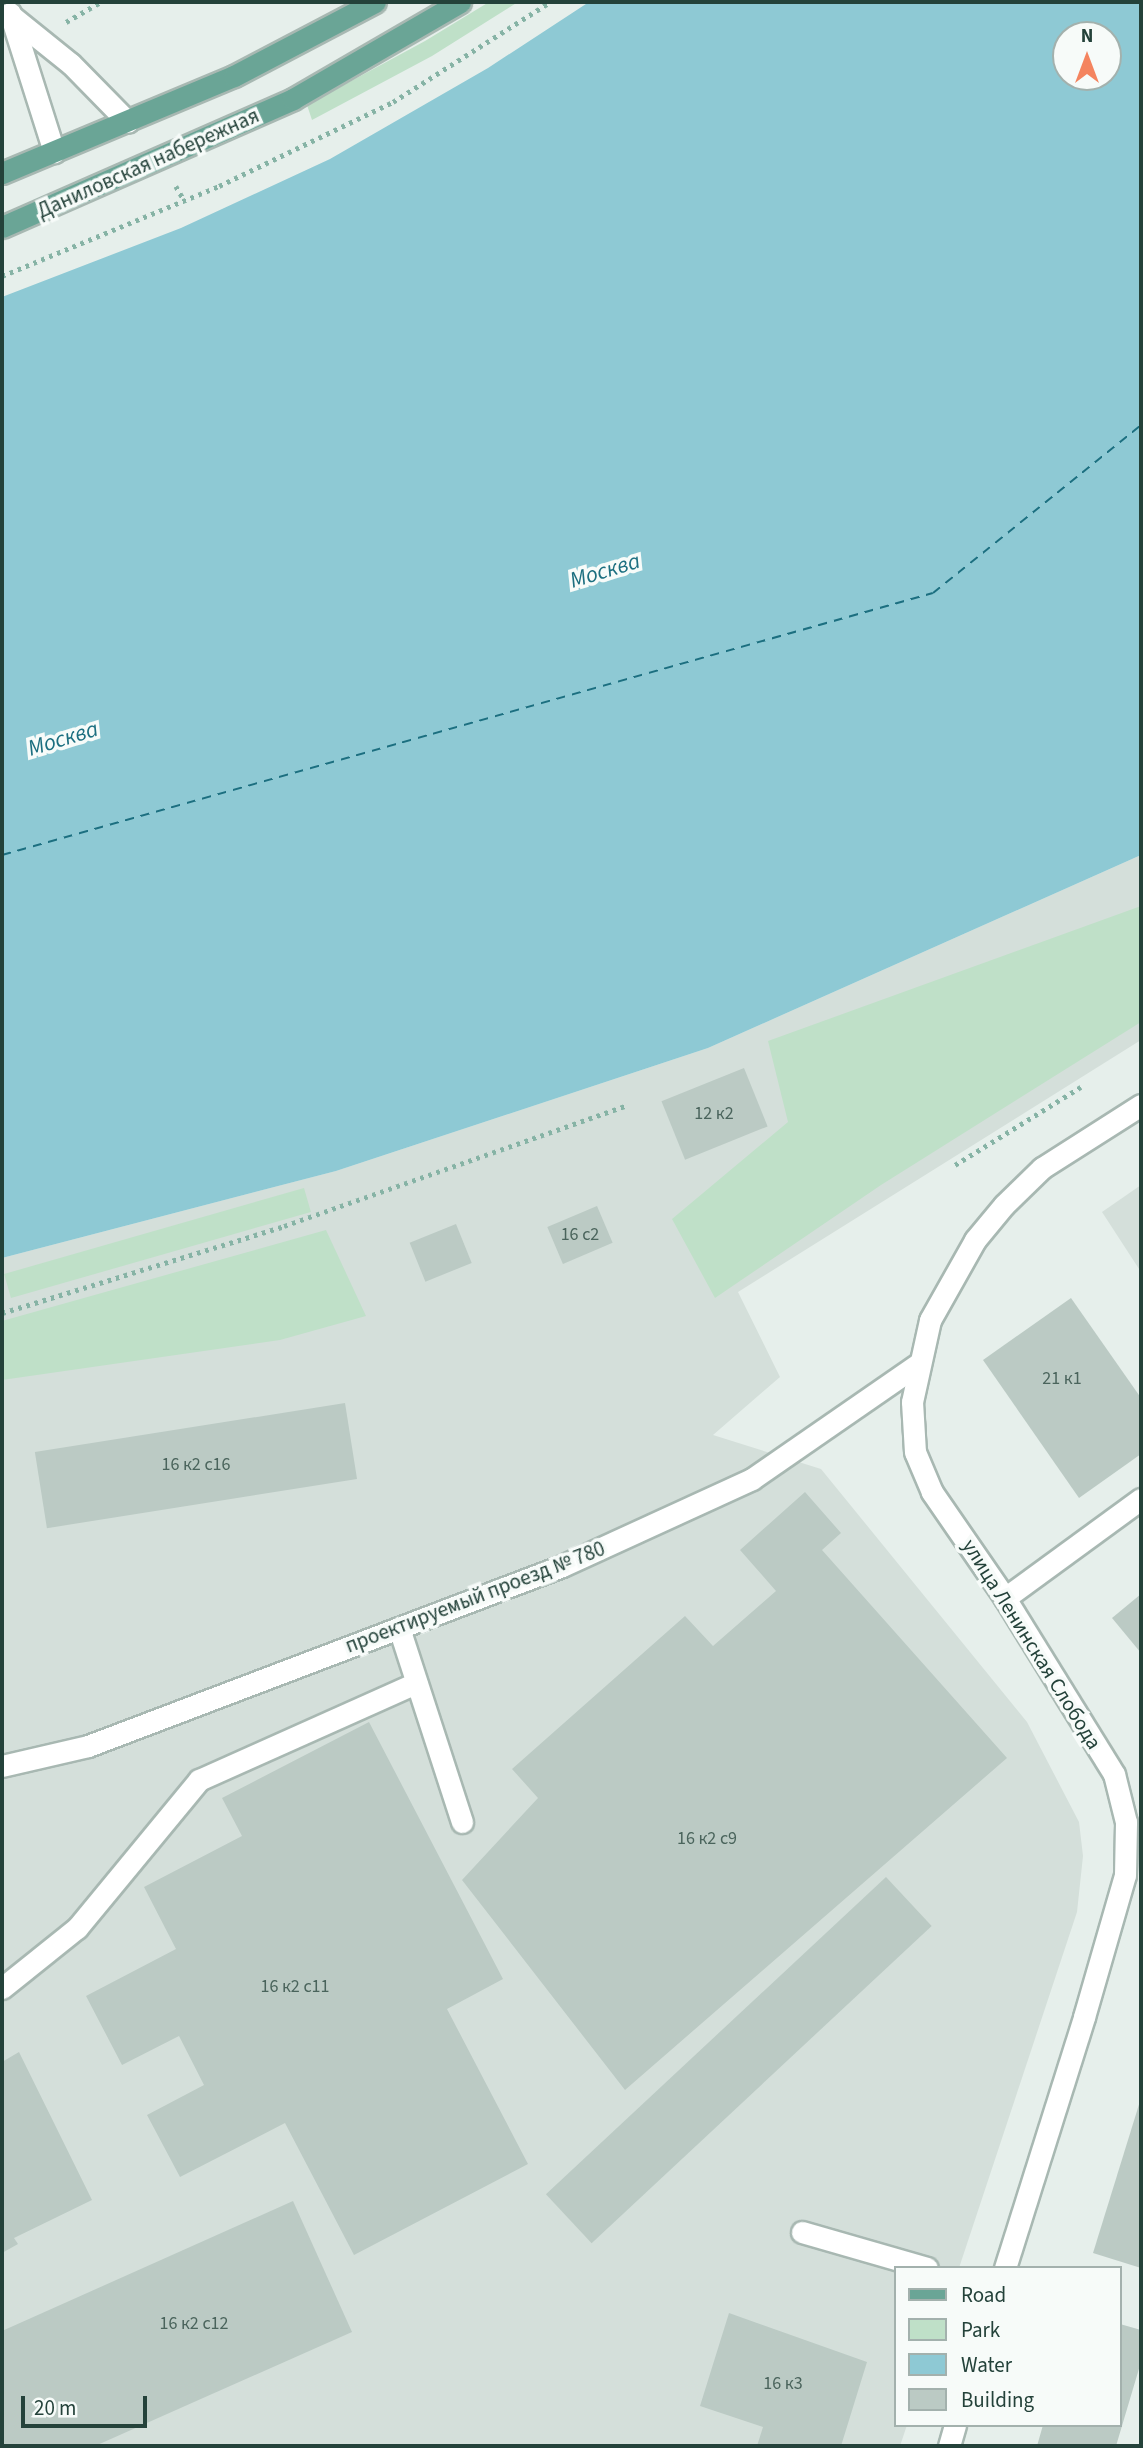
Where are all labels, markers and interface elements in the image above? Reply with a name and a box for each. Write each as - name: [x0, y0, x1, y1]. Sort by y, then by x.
- north arrow: [1052, 21, 1122, 91]
- text: N: [1081, 23, 1093, 50]
- street label: Даниловская набережная: [33, 103, 263, 223]
- water label: Москва: [566, 547, 644, 595]
- water label: Москва: [24, 715, 102, 763]
- house number: 12 к2: [694, 1103, 734, 1125]
- house number: 16 с2: [561, 1224, 599, 1246]
- house number: 21 к1: [1042, 1368, 1082, 1390]
- house number: 16 к2 с16: [161, 1454, 231, 1476]
- street label: улица Ленинская Слобода: [957, 1534, 1107, 1754]
- street label: проектируемый проезд № 780: [342, 1536, 608, 1658]
- house number: 16 к2 с9: [677, 1828, 737, 1850]
- house number: 16 к2 с11: [260, 1976, 330, 1998]
- legend: [894, 2266, 1122, 2427]
- text: Road: [961, 2280, 1006, 2310]
- house number: 16 к2 с12: [159, 2313, 229, 2335]
- text: Park: [961, 2315, 1000, 2345]
- text: Water: [961, 2350, 1012, 2380]
- house number: 16 к3: [763, 2373, 803, 2395]
- scale bar: [24, 2382, 150, 2426]
- text: Building: [961, 2385, 1034, 2415]
- text: 20 m: [34, 2393, 76, 2423]

